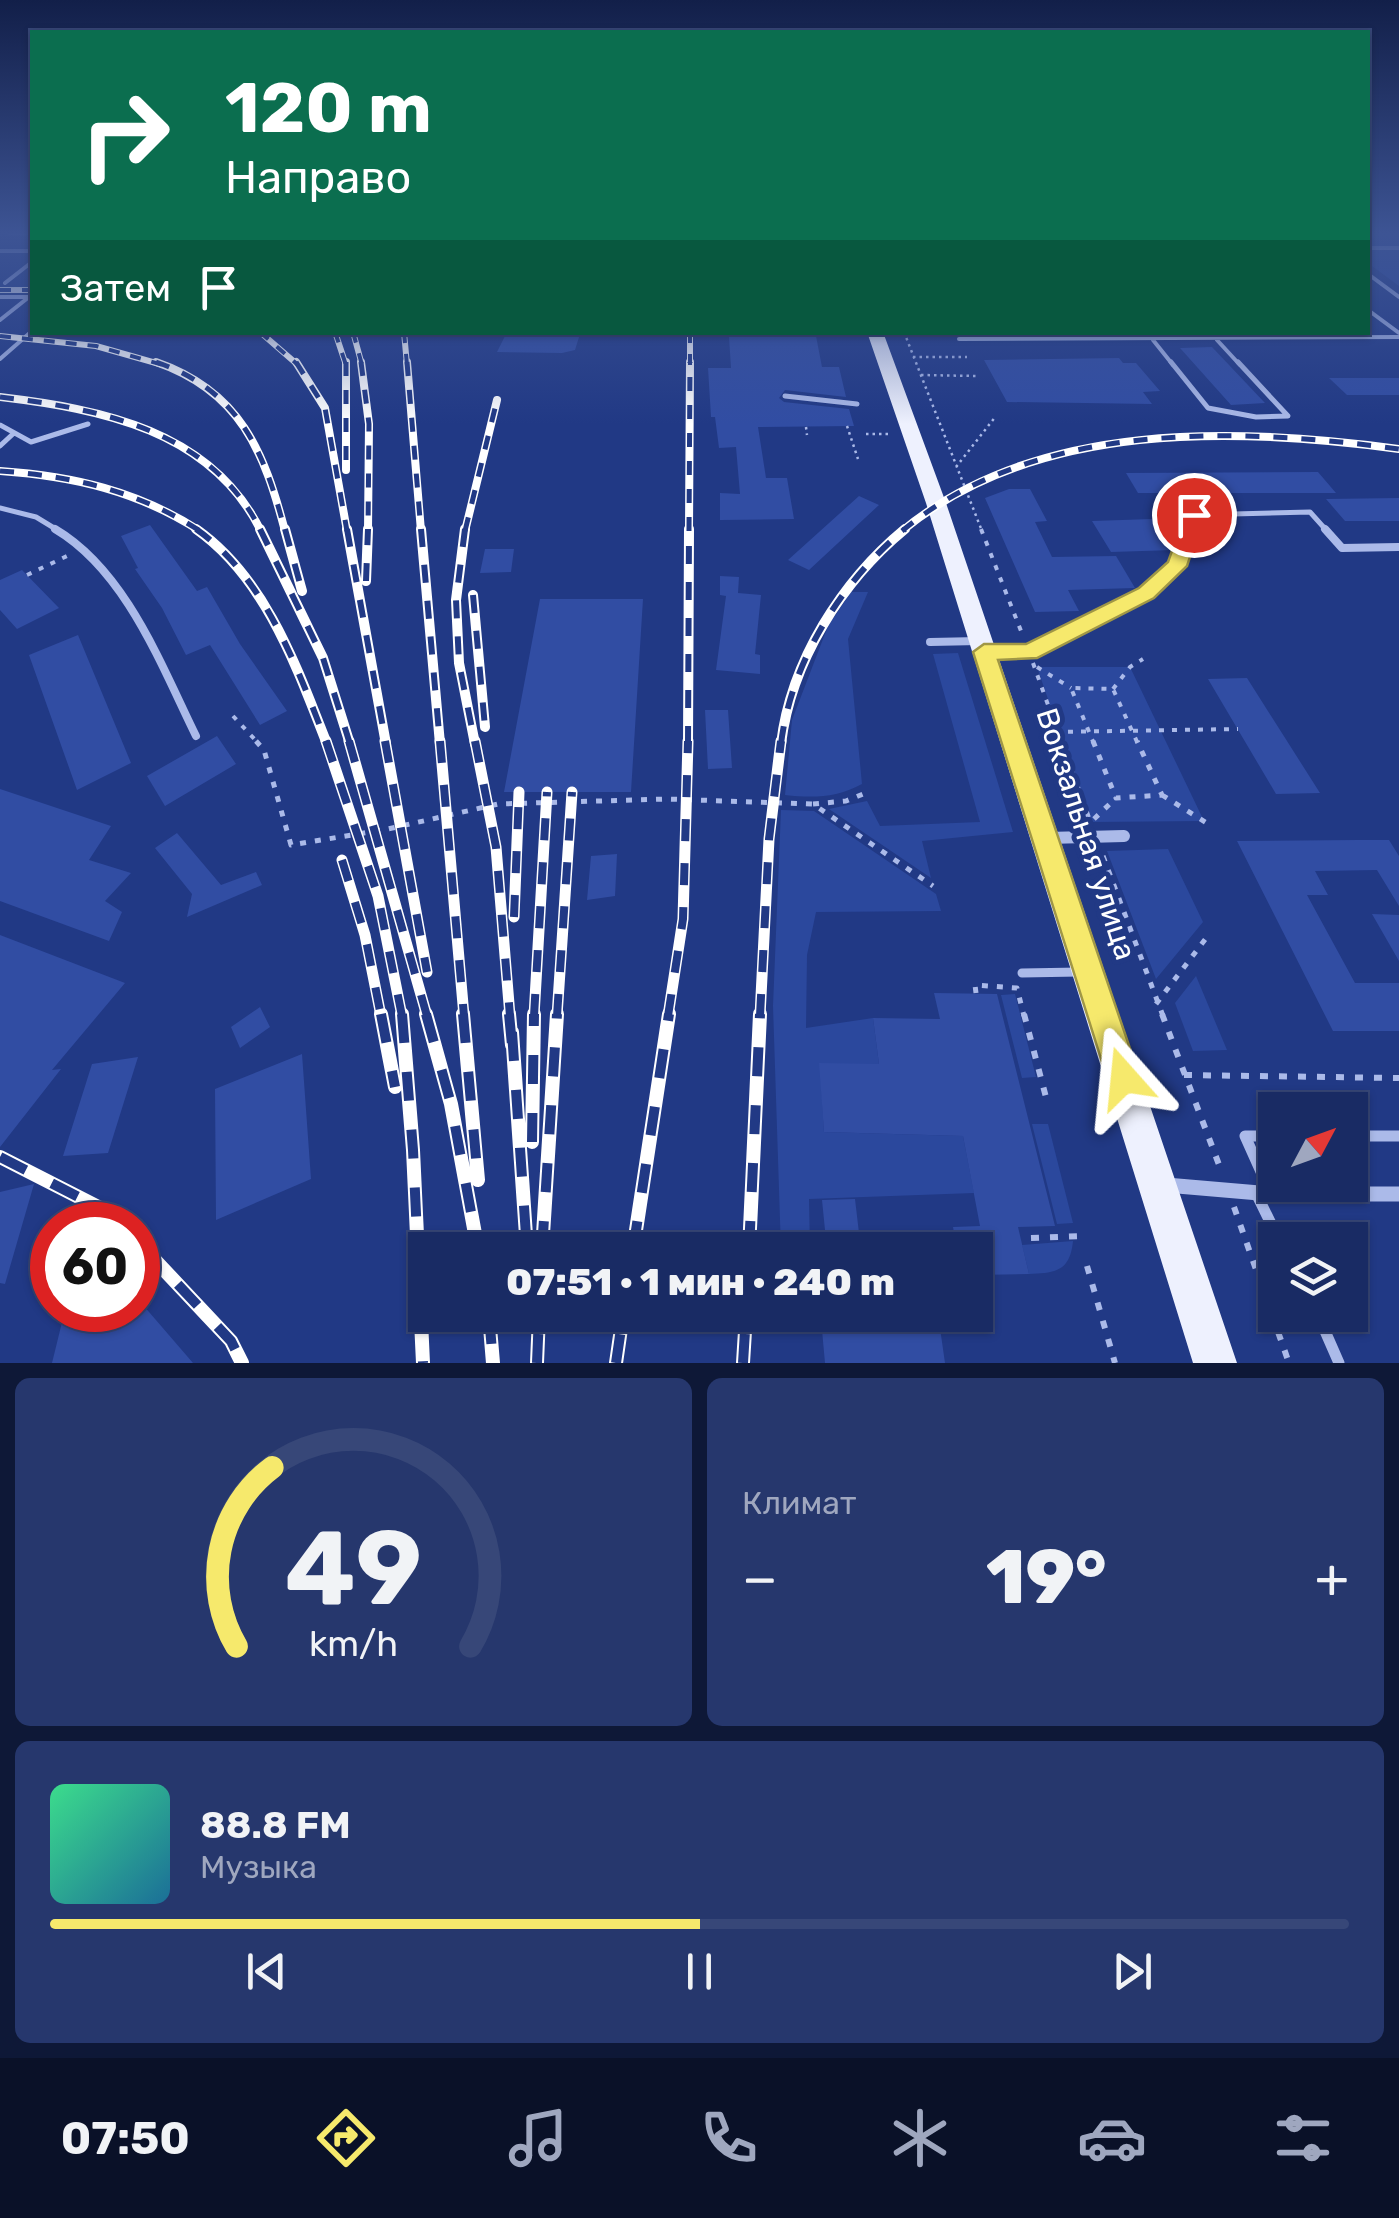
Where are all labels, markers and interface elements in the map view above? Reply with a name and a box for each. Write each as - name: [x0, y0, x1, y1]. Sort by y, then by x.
- text: 120 m: [225, 67, 432, 150]
- icon: right: [60, 70, 190, 200]
- text: Направо: [225, 151, 411, 204]
- icon: arrive: [191, 260, 246, 315]
- text: Затем: [60, 265, 171, 311]
- pin: [1152, 473, 1237, 558]
- icon: arrive: [1167, 488, 1222, 543]
- street label: Вокзальная улица: [1028, 704, 1144, 964]
- position arrow: [1072, 1026, 1176, 1130]
- north arrow: [1258, 1092, 1368, 1202]
- map controls: [1258, 1092, 1368, 1332]
- speed limit sign: 60: [30, 1202, 160, 1332]
- button: layers: [1258, 1222, 1368, 1332]
- text: 07:51 · 1 мин · 240 m: [506, 1259, 895, 1305]
- text: Климат: [742, 1484, 856, 1522]
- text: 49: [285, 1507, 422, 1630]
- text: 19°: [986, 1533, 1107, 1622]
- text: −: [742, 1546, 778, 1611]
- text: +: [1315, 1546, 1349, 1611]
- text: km/h: [309, 1623, 398, 1665]
- text: 88.8 FM: [200, 1802, 351, 1848]
- text: Музыка: [200, 1848, 317, 1886]
- icon: previous: [239, 1944, 294, 1999]
- icon: pause: [672, 1944, 727, 1999]
- icon: next: [1105, 1944, 1160, 1999]
- icon: directions: [311, 2103, 381, 2173]
- icon: music: [503, 2103, 573, 2173]
- icon: phone: [694, 2103, 764, 2173]
- icon: climate: [885, 2103, 955, 2173]
- icon: car: [1077, 2103, 1147, 2173]
- icon: filters: [1268, 2103, 1338, 2173]
- text: 07:50: [61, 2112, 190, 2165]

